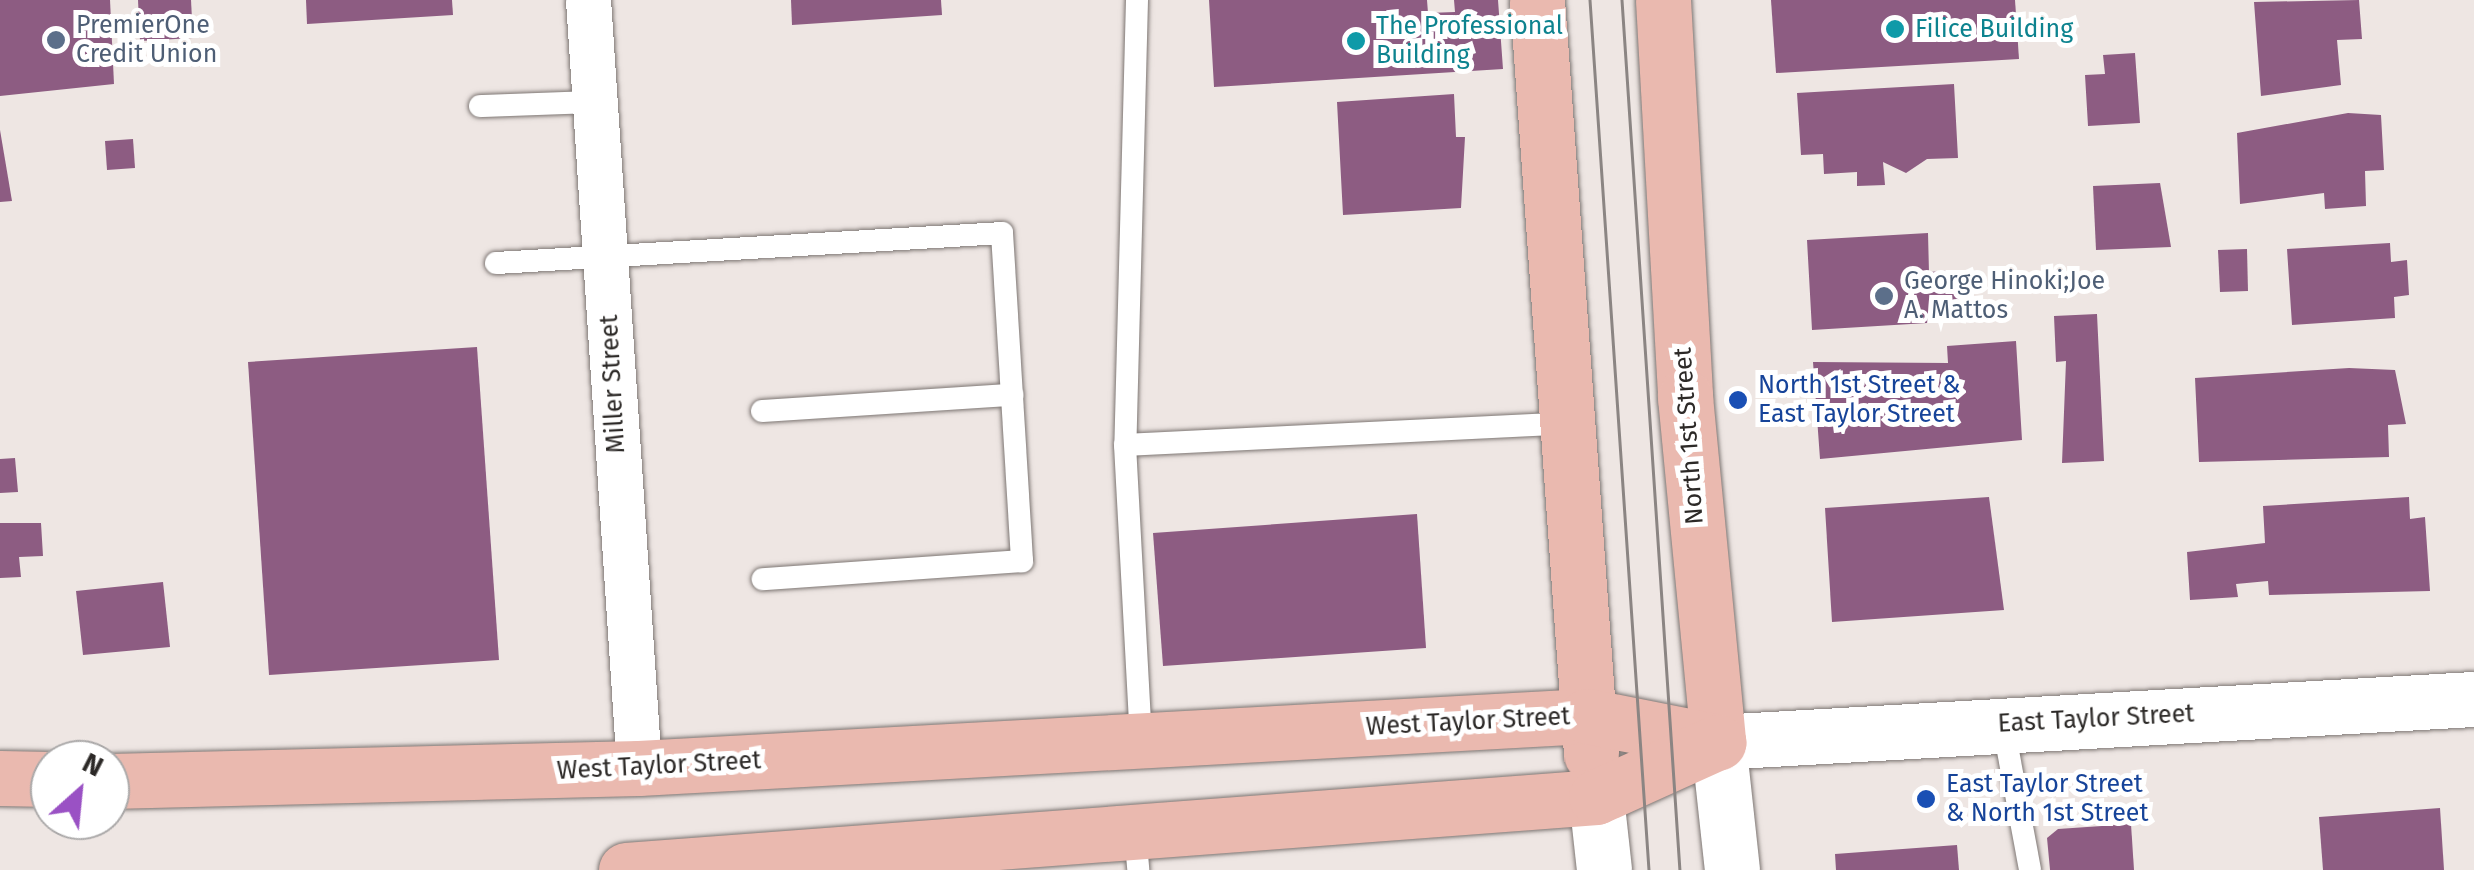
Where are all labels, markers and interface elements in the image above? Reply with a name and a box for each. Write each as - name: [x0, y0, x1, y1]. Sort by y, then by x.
- place label: PremierOne Credit Union: [76, 11, 217, 70]
- place label: The Professional Building: [1376, 12, 1563, 71]
- place label: Filice Building: [1915, 14, 2073, 44]
- marker: Filice Building: [1884, 18, 1906, 40]
- marker: PremierOne Credit Union: [45, 29, 67, 51]
- marker: The Professional Building: [1345, 30, 1367, 52]
- place label: George Hinoki;Joe A. Mattos: [1904, 267, 2105, 326]
- marker: George Hinoki;Joe A. Mattos: [1873, 285, 1895, 307]
- street label: Miller Street: [594, 314, 632, 454]
- street label: North 1st Street: [1668, 346, 1710, 526]
- place label: North 1st Street & East Taylor Street: [1758, 371, 1960, 430]
- marker: North 1st Street & East Taylor Street: [1727, 389, 1749, 411]
- street label: East Taylor Street: [1997, 699, 2195, 739]
- street label: West Taylor Street: [1365, 702, 1571, 742]
- north arrow: [30, 740, 130, 840]
- text: N: [77, 746, 109, 784]
- street label: West Taylor Street: [556, 746, 762, 786]
- place label: East Taylor Street & North 1st Street: [1946, 770, 2148, 829]
- marker: East Taylor Street & North 1st Street: [1915, 788, 1937, 810]

